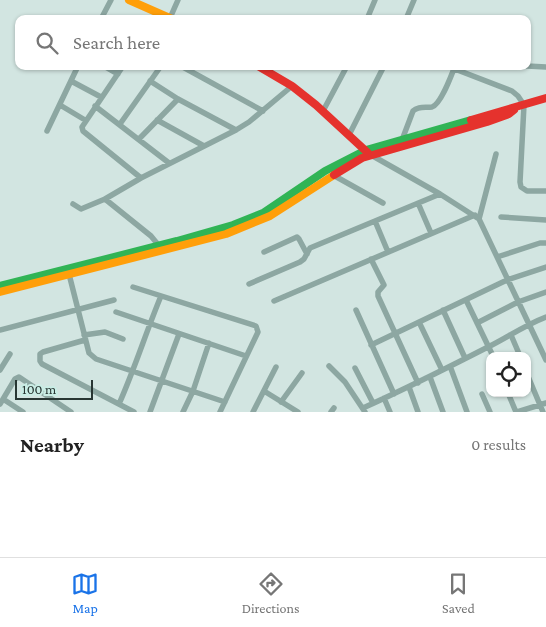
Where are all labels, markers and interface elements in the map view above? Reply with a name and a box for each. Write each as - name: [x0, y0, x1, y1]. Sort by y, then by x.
- search box: [15, 15, 531, 70]
- icon: search: [33, 29, 61, 57]
- text: Search here: [73, 32, 160, 53]
- map controls: [486, 352, 531, 397]
- button: locate: [486, 352, 531, 397]
- scale bar: [15, 377, 92, 400]
- text: 100 m: [22, 381, 56, 397]
- text: Nearby: [20, 433, 84, 457]
- text: 0 results: [471, 436, 526, 453]
- tab: Map: [71, 570, 99, 616]
- tab: Directions: [242, 570, 300, 616]
- tab: Saved: [442, 570, 475, 616]

